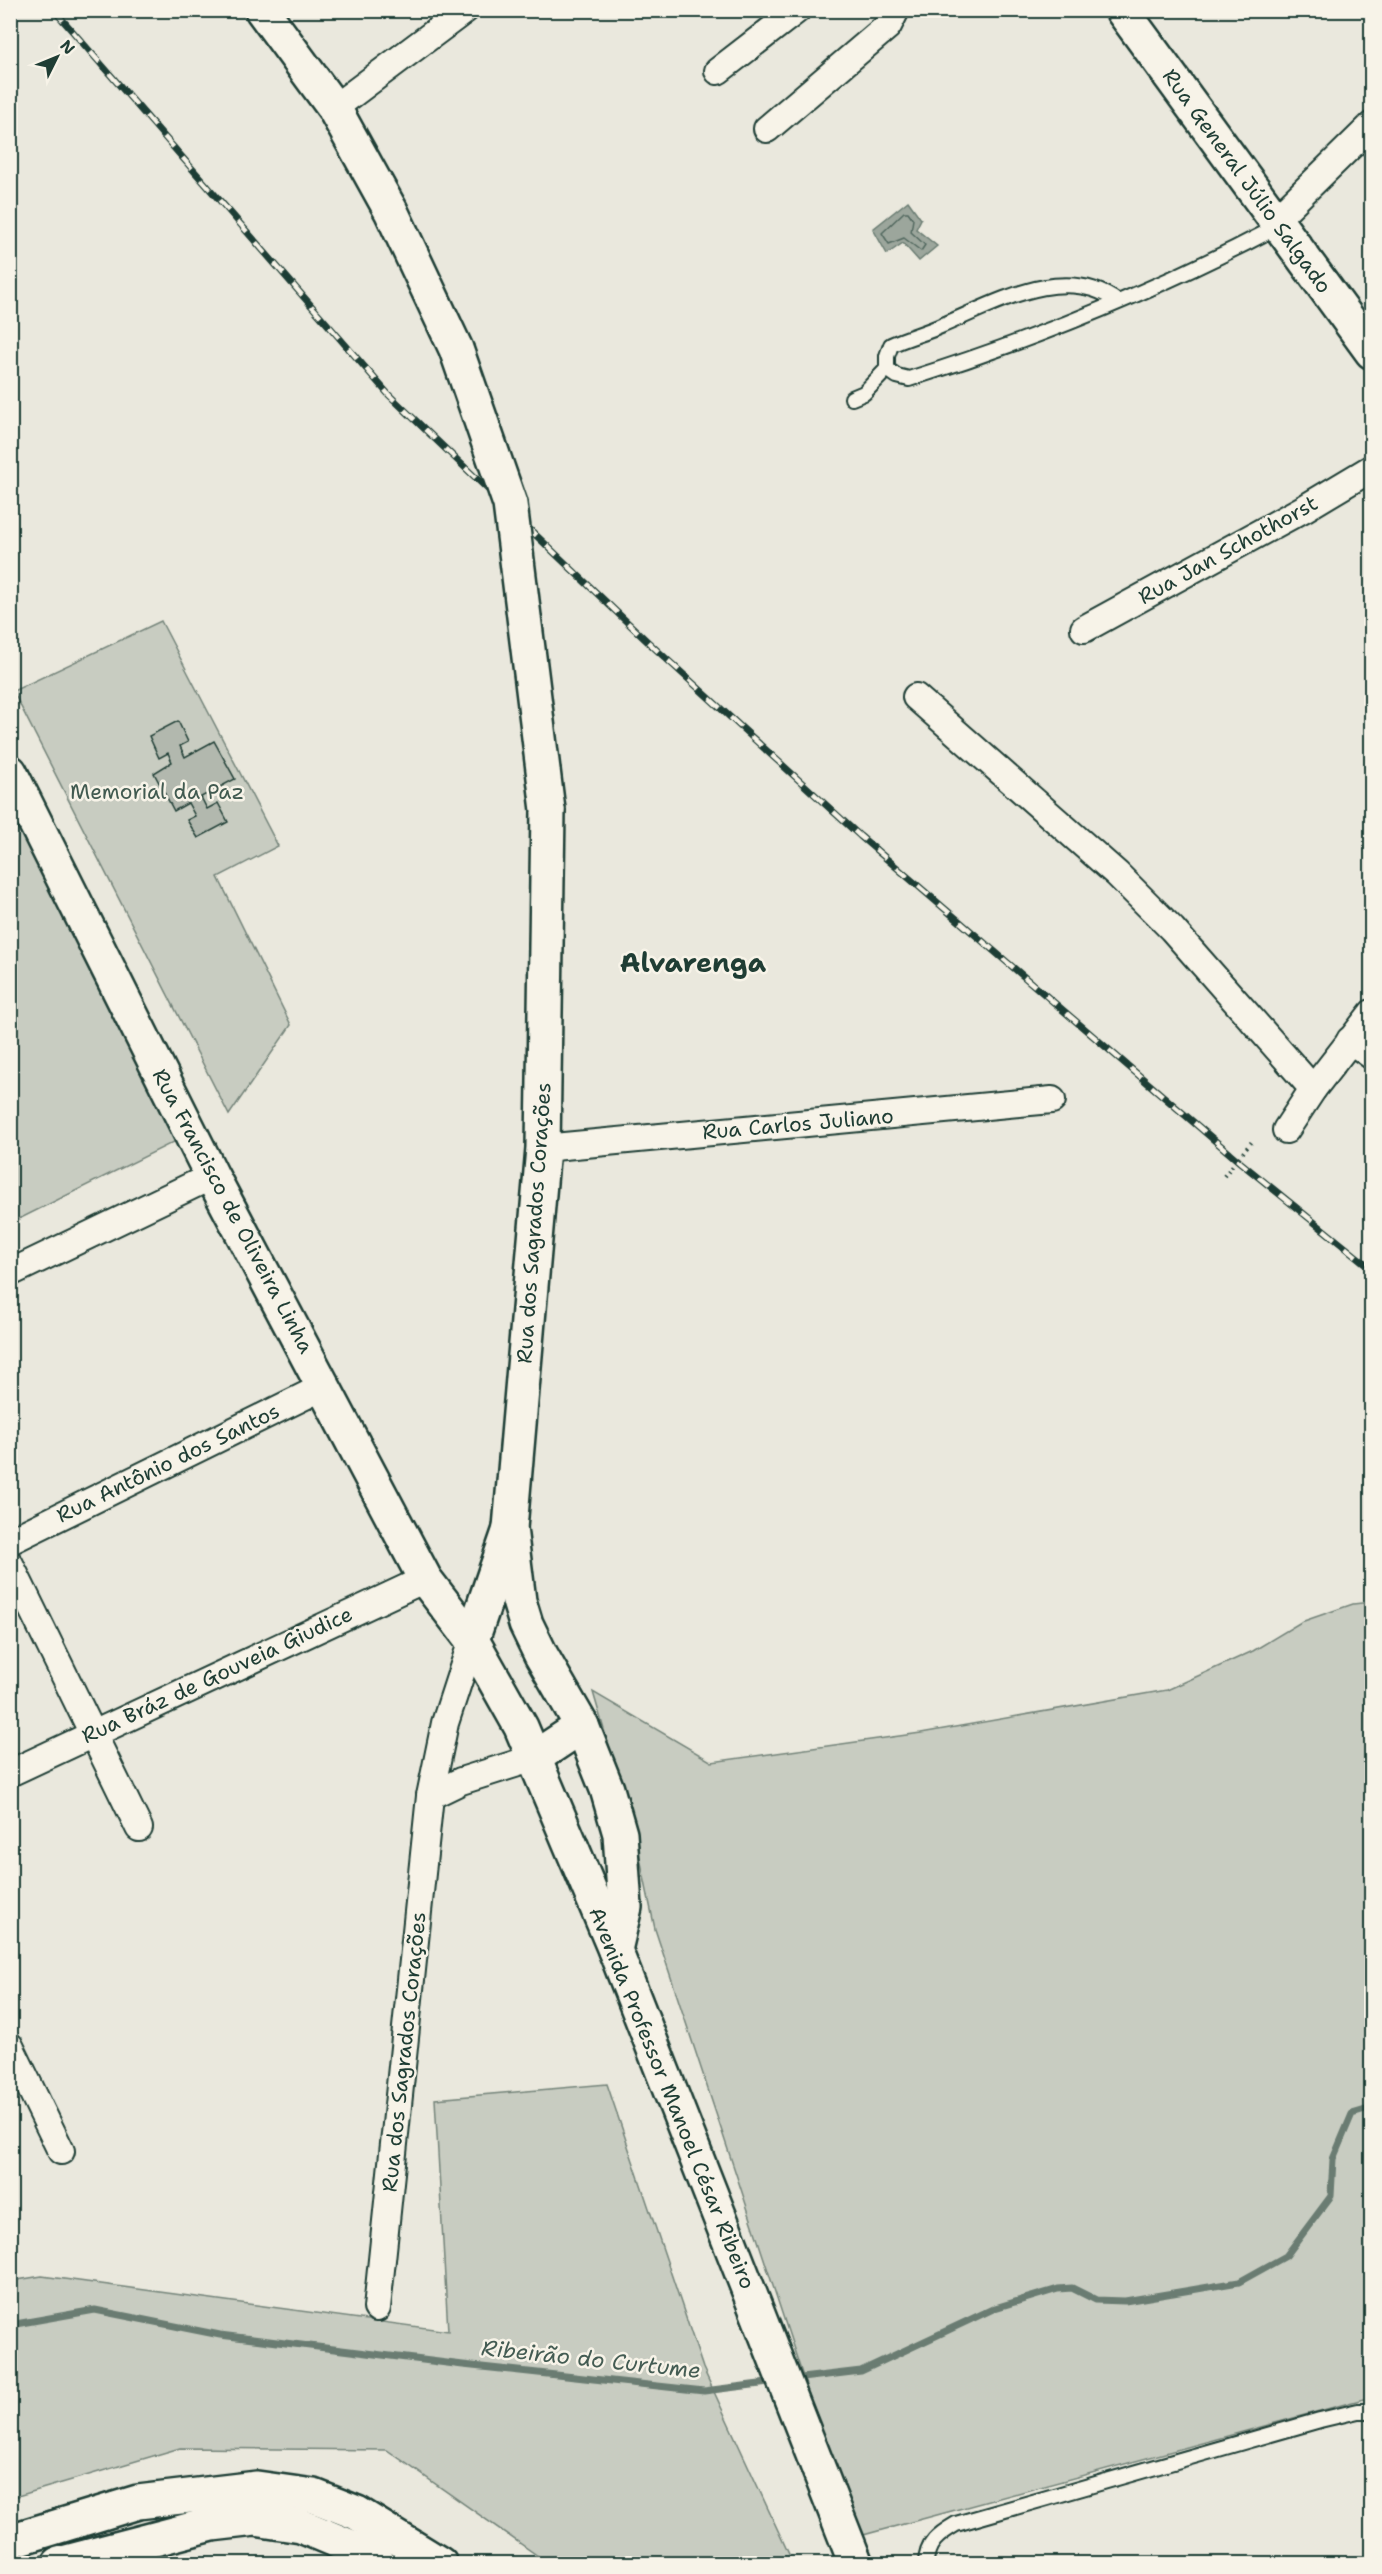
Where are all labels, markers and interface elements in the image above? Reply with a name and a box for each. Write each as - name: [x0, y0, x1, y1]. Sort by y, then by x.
- north arrow: [27, 27, 87, 87]
- text: N: [56, 35, 80, 59]
- street label: Rua General Júlio Salgado: [1156, 63, 1338, 299]
- street label: Rua Jan Schothorst: [1133, 489, 1323, 611]
- park label: Memorial da Paz: [70, 778, 244, 806]
- district label: Alvarenga: [620, 944, 767, 981]
- street label: Rua Francisco de Oliveira Linha: [146, 1064, 320, 1358]
- street label: Rua dos Sagrados Corações: [510, 1082, 558, 1364]
- street label: Rua Carlos Juliano: [701, 1102, 895, 1146]
- street label: Rua Antônio dos Santos: [52, 1397, 284, 1529]
- street label: Rua Bráz de Gouveia Giudice: [77, 1600, 357, 1750]
- street label: Avenida Professor Manoel César Ribeiro: [582, 1903, 762, 2293]
- street label: Rua dos Sagrados Corações: [375, 1910, 433, 2194]
- water label: Ribeirão do Curtume: [480, 2333, 702, 2385]

